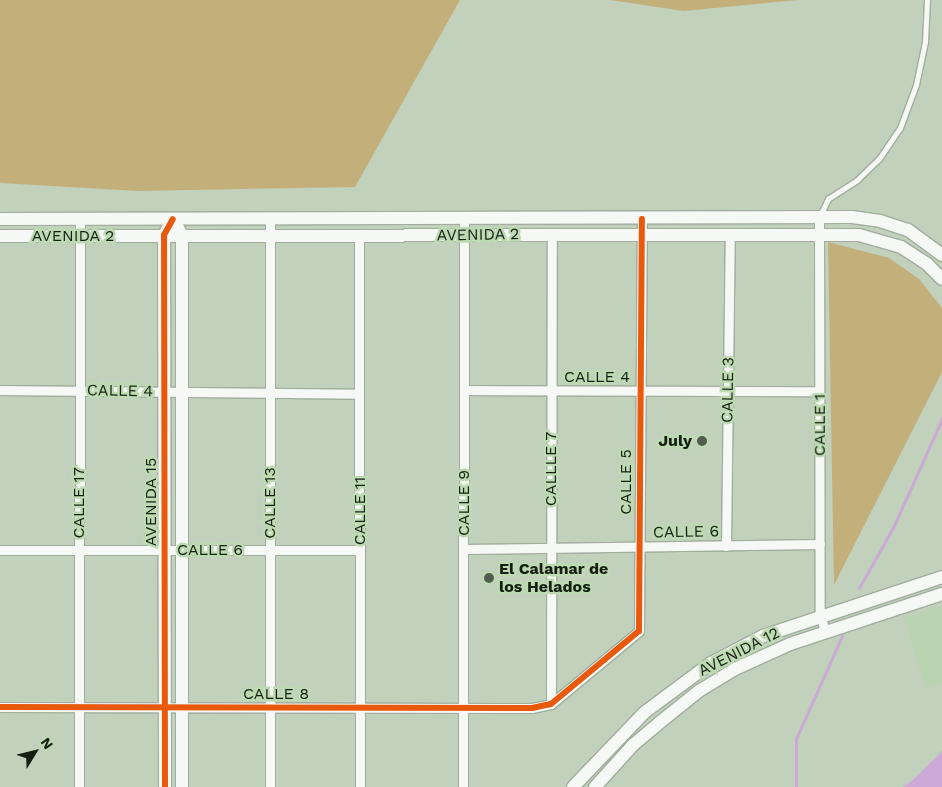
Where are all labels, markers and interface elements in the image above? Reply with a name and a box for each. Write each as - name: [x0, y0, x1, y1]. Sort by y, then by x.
- street label: AVENIDA 2: [436, 225, 520, 245]
- street label: AVENIDA 2: [31, 226, 115, 246]
- street label: CALLE 3: [718, 357, 738, 423]
- street label: CALLE 4: [564, 367, 630, 387]
- street label: CALLE 4: [87, 381, 153, 401]
- street label: CALLE 1: [810, 394, 830, 456]
- place label: July: [658, 431, 692, 451]
- street label: CALLLE 7: [541, 432, 561, 506]
- marker: July: [696, 435, 708, 447]
- street label: CALLE 5: [616, 449, 636, 515]
- street label: AVENIDA 15: [141, 457, 161, 547]
- street label: CALLE 17: [69, 467, 89, 539]
- street label: CALLE 13: [260, 467, 280, 539]
- street label: CALLE 9: [454, 470, 474, 536]
- street label: CALLE 11: [350, 477, 370, 545]
- street label: CALLE 6: [653, 522, 719, 542]
- street label: CALLE 6: [177, 540, 243, 560]
- place label: El Calamar de los Helados: [499, 559, 609, 597]
- marker: El Calamar de los Helados: [483, 572, 495, 584]
- street label: AVENIDA 12: [695, 623, 783, 681]
- street label: CALLE 8: [243, 684, 309, 704]
- north arrow: [10, 727, 60, 777]
- text: N: [38, 734, 57, 752]

